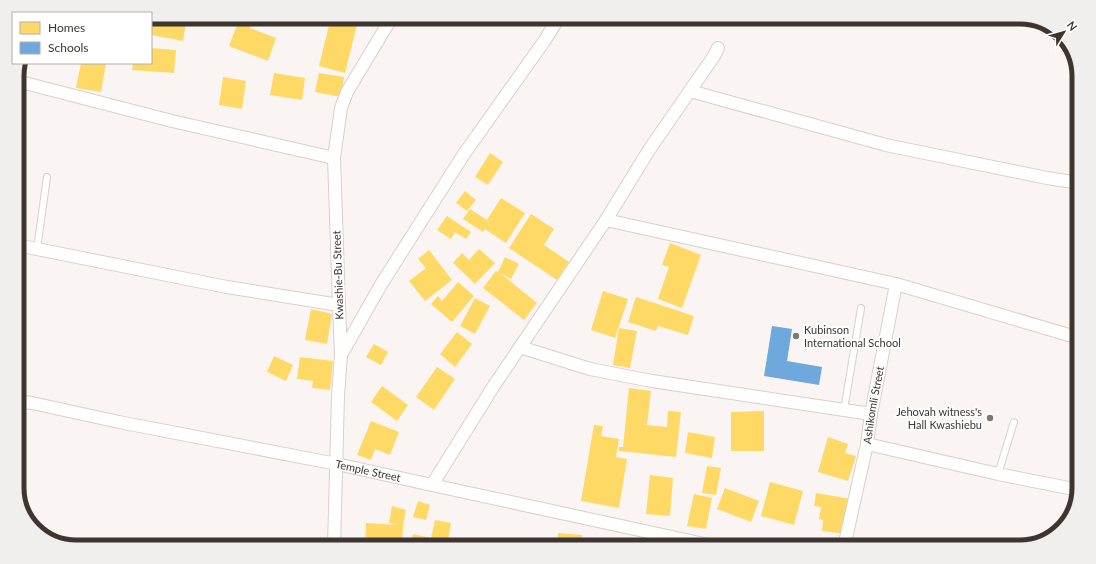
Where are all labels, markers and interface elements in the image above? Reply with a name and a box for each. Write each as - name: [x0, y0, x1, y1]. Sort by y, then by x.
- legend: [12, 12, 152, 64]
- north arrow: [1044, 12, 1084, 52]
- text: N: [1065, 18, 1080, 33]
- text: Homes: [48, 20, 85, 35]
- text: Schools: [48, 40, 89, 55]
- street label: Kwashie-Bu Street: [329, 230, 346, 320]
- place label: Kubinson International School: [804, 323, 901, 349]
- marker: Kubinson International School: [791, 331, 801, 341]
- street label: Ashikomli Street: [860, 365, 886, 445]
- place label: Jehovah witness's Hall Kwashiebu: [896, 405, 982, 431]
- marker: Jehovah witness's Hall Kwashiebu: [985, 413, 995, 423]
- street label: Temple Street: [334, 457, 402, 484]

